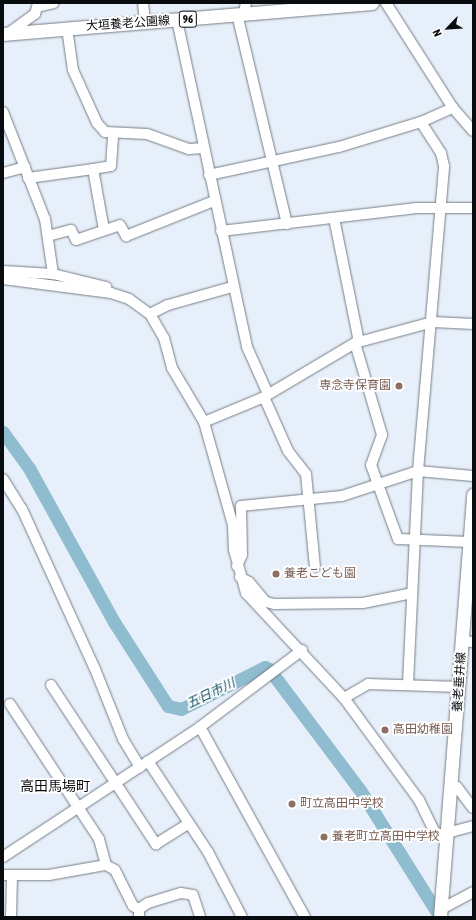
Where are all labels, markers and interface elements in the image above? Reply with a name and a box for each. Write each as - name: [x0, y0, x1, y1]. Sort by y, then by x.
- north arrow: [428, 8, 468, 48]
- road number: 96: [178, 10, 198, 28]
- street label: 大垣養老公園線: [86, 14, 170, 34]
- text: N: [430, 28, 444, 39]
- place label: 専念寺保育園: [319, 379, 391, 393]
- marker: 専念寺保育園: [394, 381, 404, 391]
- place label: 養老こども園: [284, 567, 356, 581]
- marker: 養老こども園: [271, 569, 281, 579]
- street label: 養老垂井線: [451, 652, 469, 712]
- water label: 五日市川: [184, 676, 238, 712]
- place label: 高田幼稚園: [393, 723, 453, 737]
- marker: 高田幼稚園: [380, 725, 390, 735]
- district label: 高田馬場町: [20, 778, 90, 794]
- place label: 町立高田中学校: [300, 797, 384, 811]
- marker: 町立高田中学校: [287, 799, 297, 809]
- place label: 養老町立高田中学校: [332, 830, 440, 844]
- marker: 養老町立高田中学校: [319, 832, 329, 842]

